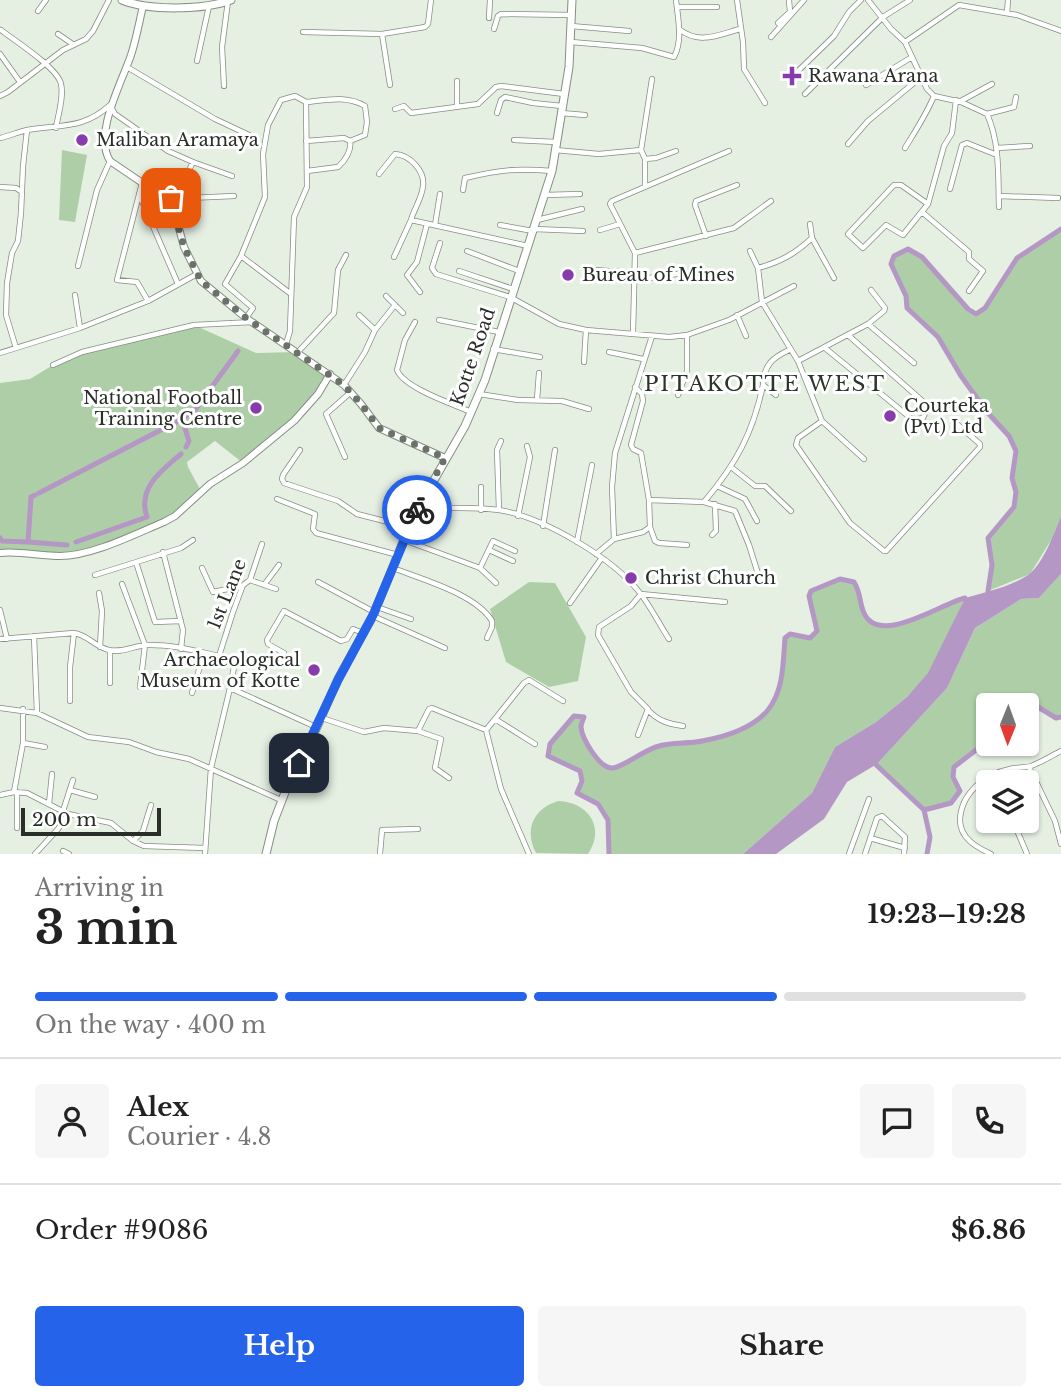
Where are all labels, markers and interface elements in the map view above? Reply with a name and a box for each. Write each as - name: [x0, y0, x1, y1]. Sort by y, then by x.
- place label: Rawana Arana: [808, 65, 938, 87]
- marker: Rawana Arana: [782, 66, 802, 86]
- place label: Maliban Aramaya: [96, 129, 259, 151]
- marker: Maliban Aramaya: [74, 132, 90, 148]
- pin: [141, 168, 201, 228]
- icon: bag: [152, 179, 190, 217]
- place label: Bureau of Mines: [582, 264, 735, 286]
- marker: Bureau of Mines: [560, 267, 576, 283]
- street label: Kotte Road: [446, 305, 500, 409]
- district label: PITAKOTTE WEST: [644, 371, 886, 397]
- place label: National Football Training Centre: [83, 387, 242, 430]
- place label: Courteka (Pvt) Ltd: [904, 395, 989, 438]
- marker: National Football Training Centre: [248, 400, 264, 416]
- marker: Courteka (Pvt) Ltd: [882, 408, 898, 424]
- courier: [382, 475, 452, 545]
- icon: bike: [398, 491, 436, 529]
- street label: 1st Lane: [203, 556, 251, 632]
- place label: Christ Church: [645, 567, 776, 589]
- marker: Christ Church: [623, 570, 639, 586]
- place label: Archaeological Museum of Kotte: [140, 649, 300, 692]
- marker: Archaeological Museum of Kotte: [306, 662, 322, 678]
- north arrow: [976, 693, 1040, 756]
- map controls: [976, 693, 1039, 833]
- pin: [269, 733, 329, 793]
- icon: home: [280, 744, 318, 782]
- button: layers: [976, 770, 1039, 833]
- scale bar: [21, 805, 161, 837]
- text: 200 m: [32, 808, 97, 831]
- text: Arriving in: [35, 874, 164, 902]
- text: 19:23–19:28: [868, 898, 1026, 930]
- text: 3 min: [35, 899, 177, 956]
- text: On the way · 400 m: [35, 1011, 266, 1039]
- button: person: [35, 1084, 109, 1158]
- button: chat: [860, 1084, 934, 1158]
- button: phone: [952, 1084, 1026, 1158]
- text: Alex: [127, 1091, 189, 1123]
- text: Courier · 4.8: [127, 1123, 272, 1151]
- text: Order #9086: [35, 1214, 208, 1246]
- text: $6.86: [951, 1214, 1026, 1246]
- button: Help: [35, 1306, 524, 1386]
- button: Share: [538, 1306, 1026, 1386]

